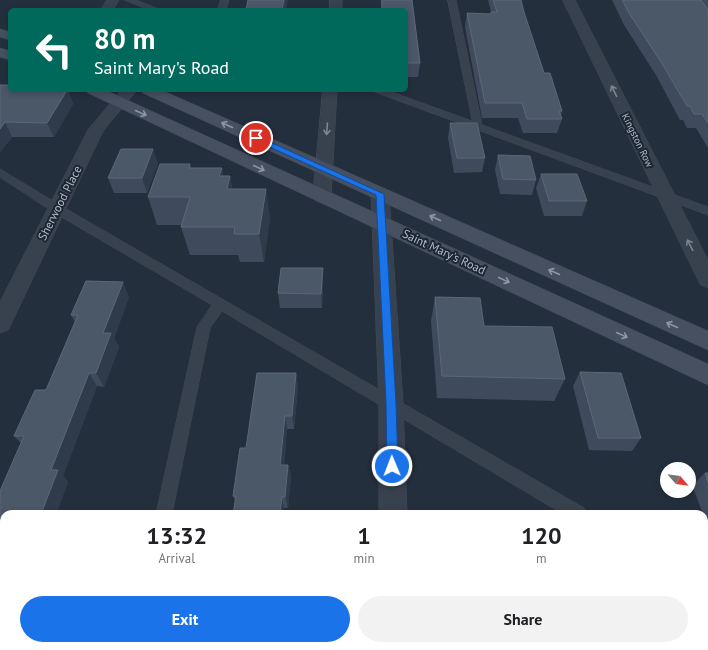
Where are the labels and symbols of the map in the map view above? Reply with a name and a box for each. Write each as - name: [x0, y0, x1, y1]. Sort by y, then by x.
- one-way arrow: [610, 86, 617, 98]
- one-way arrow: [134, 110, 146, 117]
- street label: Kingston Row: [619, 111, 657, 170]
- one-way arrow: [221, 121, 233, 128]
- pin: [239, 121, 273, 155]
- one-way arrow: [324, 122, 331, 135]
- street label: Sherwood Place: [34, 163, 85, 243]
- one-way arrow: [252, 164, 264, 172]
- one-way arrow: [429, 214, 441, 222]
- street label: Saint Mary's Road: [400, 226, 488, 277]
- one-way arrow: [686, 240, 693, 252]
- one-way arrow: [548, 267, 560, 275]
- one-way arrow: [498, 277, 510, 284]
- one-way arrow: [667, 320, 679, 328]
- one-way arrow: [616, 332, 628, 339]
- position arrow: [371, 445, 413, 487]
- north arrow: [660, 462, 696, 498]

